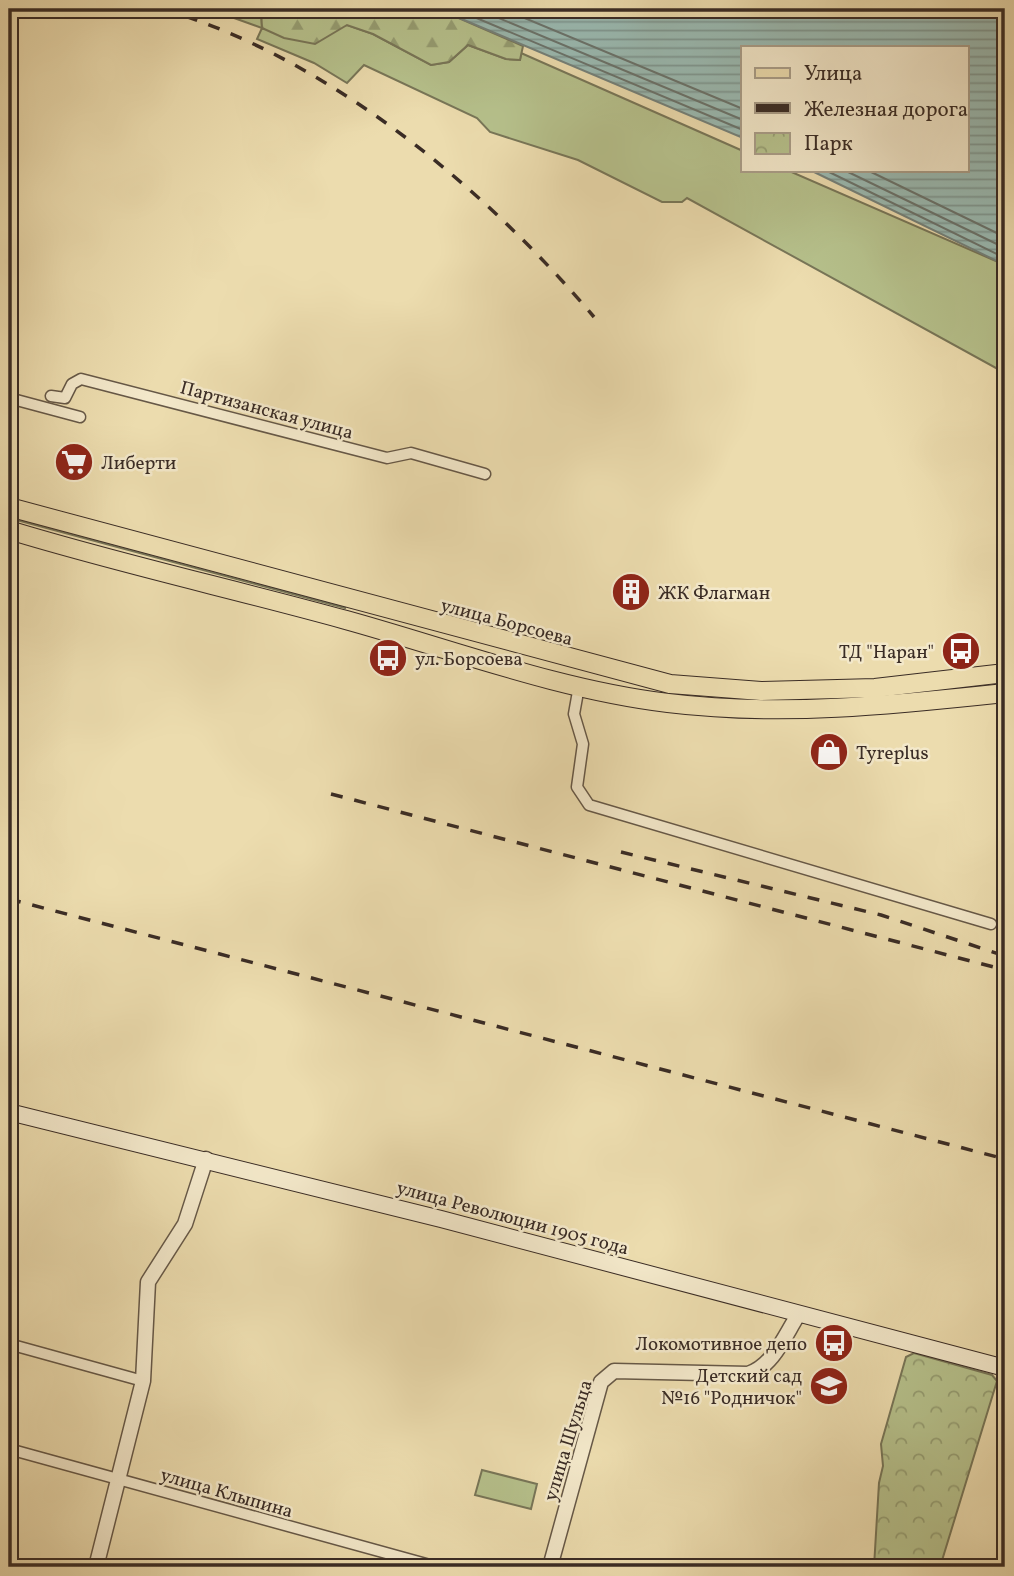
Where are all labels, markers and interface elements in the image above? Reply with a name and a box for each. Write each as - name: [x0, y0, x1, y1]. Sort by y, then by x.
- legend: [741, 46, 968, 172]
- text: Улица: [804, 60, 862, 89]
- text: Железная дорога: [804, 96, 968, 125]
- text: Парк: [804, 130, 853, 159]
- street label: Партизанская улица: [177, 375, 356, 447]
- supermarket icon: Либерти: [53, 441, 95, 483]
- place label: Либерти: [101, 451, 176, 477]
- building icon: ЖК Флагман: [610, 571, 652, 613]
- place label: ЖК Флагман: [658, 581, 770, 607]
- street label: улица Борсоева: [437, 593, 576, 653]
- bus stop icon: ТД "Наран": [940, 630, 982, 672]
- bus stop icon: ул. Борсоева: [367, 637, 409, 679]
- place label: ТД "Наран": [839, 640, 934, 666]
- place label: ул. Борсоева: [415, 647, 523, 673]
- shop icon: Tyreplus: [808, 731, 850, 773]
- place label: Tyreplus: [856, 741, 929, 767]
- street label: улица Революции 1905 года: [393, 1175, 632, 1263]
- bus stop icon: Локомотивное депо: [813, 1322, 855, 1364]
- place label: Локомотивное депо: [635, 1332, 807, 1358]
- place label: Детский сад №16 "Родничок": [661, 1364, 802, 1412]
- school or university icon: Детский сад №16 "Родничок": [808, 1365, 850, 1407]
- street label: улица Шульца: [538, 1377, 600, 1505]
- street label: улица Клыпина: [157, 1463, 296, 1525]

